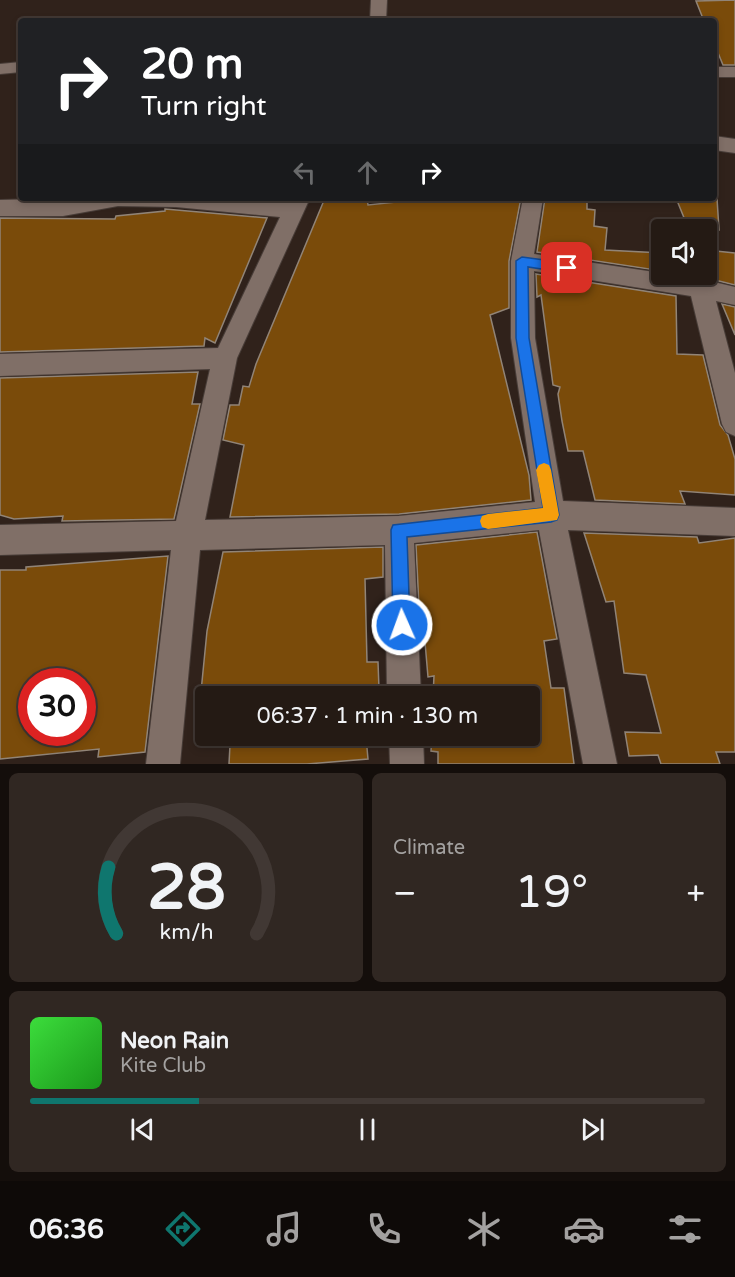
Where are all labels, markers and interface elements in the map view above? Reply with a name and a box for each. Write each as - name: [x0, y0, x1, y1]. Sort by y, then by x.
- text: 20 m: [141, 39, 243, 90]
- icon: right: [42, 42, 120, 120]
- text: Turn right: [141, 90, 267, 123]
- icon: left: [288, 156, 321, 189]
- icon: ahead: [351, 156, 384, 189]
- icon: right: [414, 156, 447, 189]
- map controls: [651, 219, 717, 285]
- button: sound: [651, 219, 717, 285]
- pin: [541, 242, 592, 293]
- icon: arrive: [550, 251, 583, 284]
- position arrow: [370, 593, 434, 657]
- speed limit sign: 30: [18, 668, 96, 746]
- text: 06:37 · 1 min · 130 m: [257, 703, 478, 729]
- text: Climate: [393, 836, 465, 860]
- text: 28: [147, 851, 225, 926]
- text: 19°: [515, 866, 588, 920]
- text: −: [393, 874, 417, 913]
- text: +: [686, 874, 705, 913]
- text: km/h: [159, 920, 213, 946]
- text: Neon Rain: [120, 1028, 229, 1054]
- text: Kite Club: [120, 1054, 206, 1078]
- icon: previous: [126, 1113, 159, 1146]
- icon: pause: [351, 1113, 384, 1146]
- icon: next: [576, 1113, 609, 1146]
- icon: directions: [162, 1208, 204, 1250]
- icon: music: [263, 1208, 305, 1250]
- icon: phone: [363, 1208, 405, 1250]
- icon: climate: [463, 1208, 505, 1250]
- icon: car: [563, 1208, 605, 1250]
- icon: filters: [664, 1208, 706, 1250]
- text: 06:36: [29, 1213, 104, 1246]

